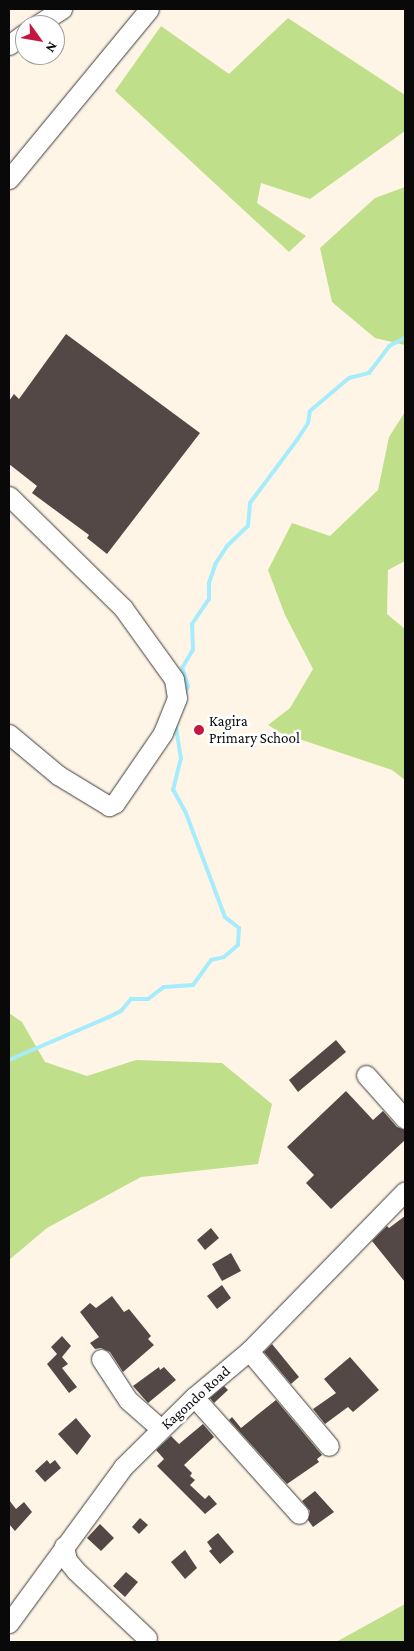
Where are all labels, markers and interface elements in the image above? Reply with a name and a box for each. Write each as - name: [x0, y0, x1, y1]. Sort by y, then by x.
- north arrow: [15, 15, 65, 65]
- text: N: [43, 39, 61, 56]
- place label: Kagira Primary School: [209, 712, 300, 747]
- marker: Kagira Primary School: [193, 724, 205, 736]
- street label: Kagondo Road: [158, 1362, 234, 1434]

